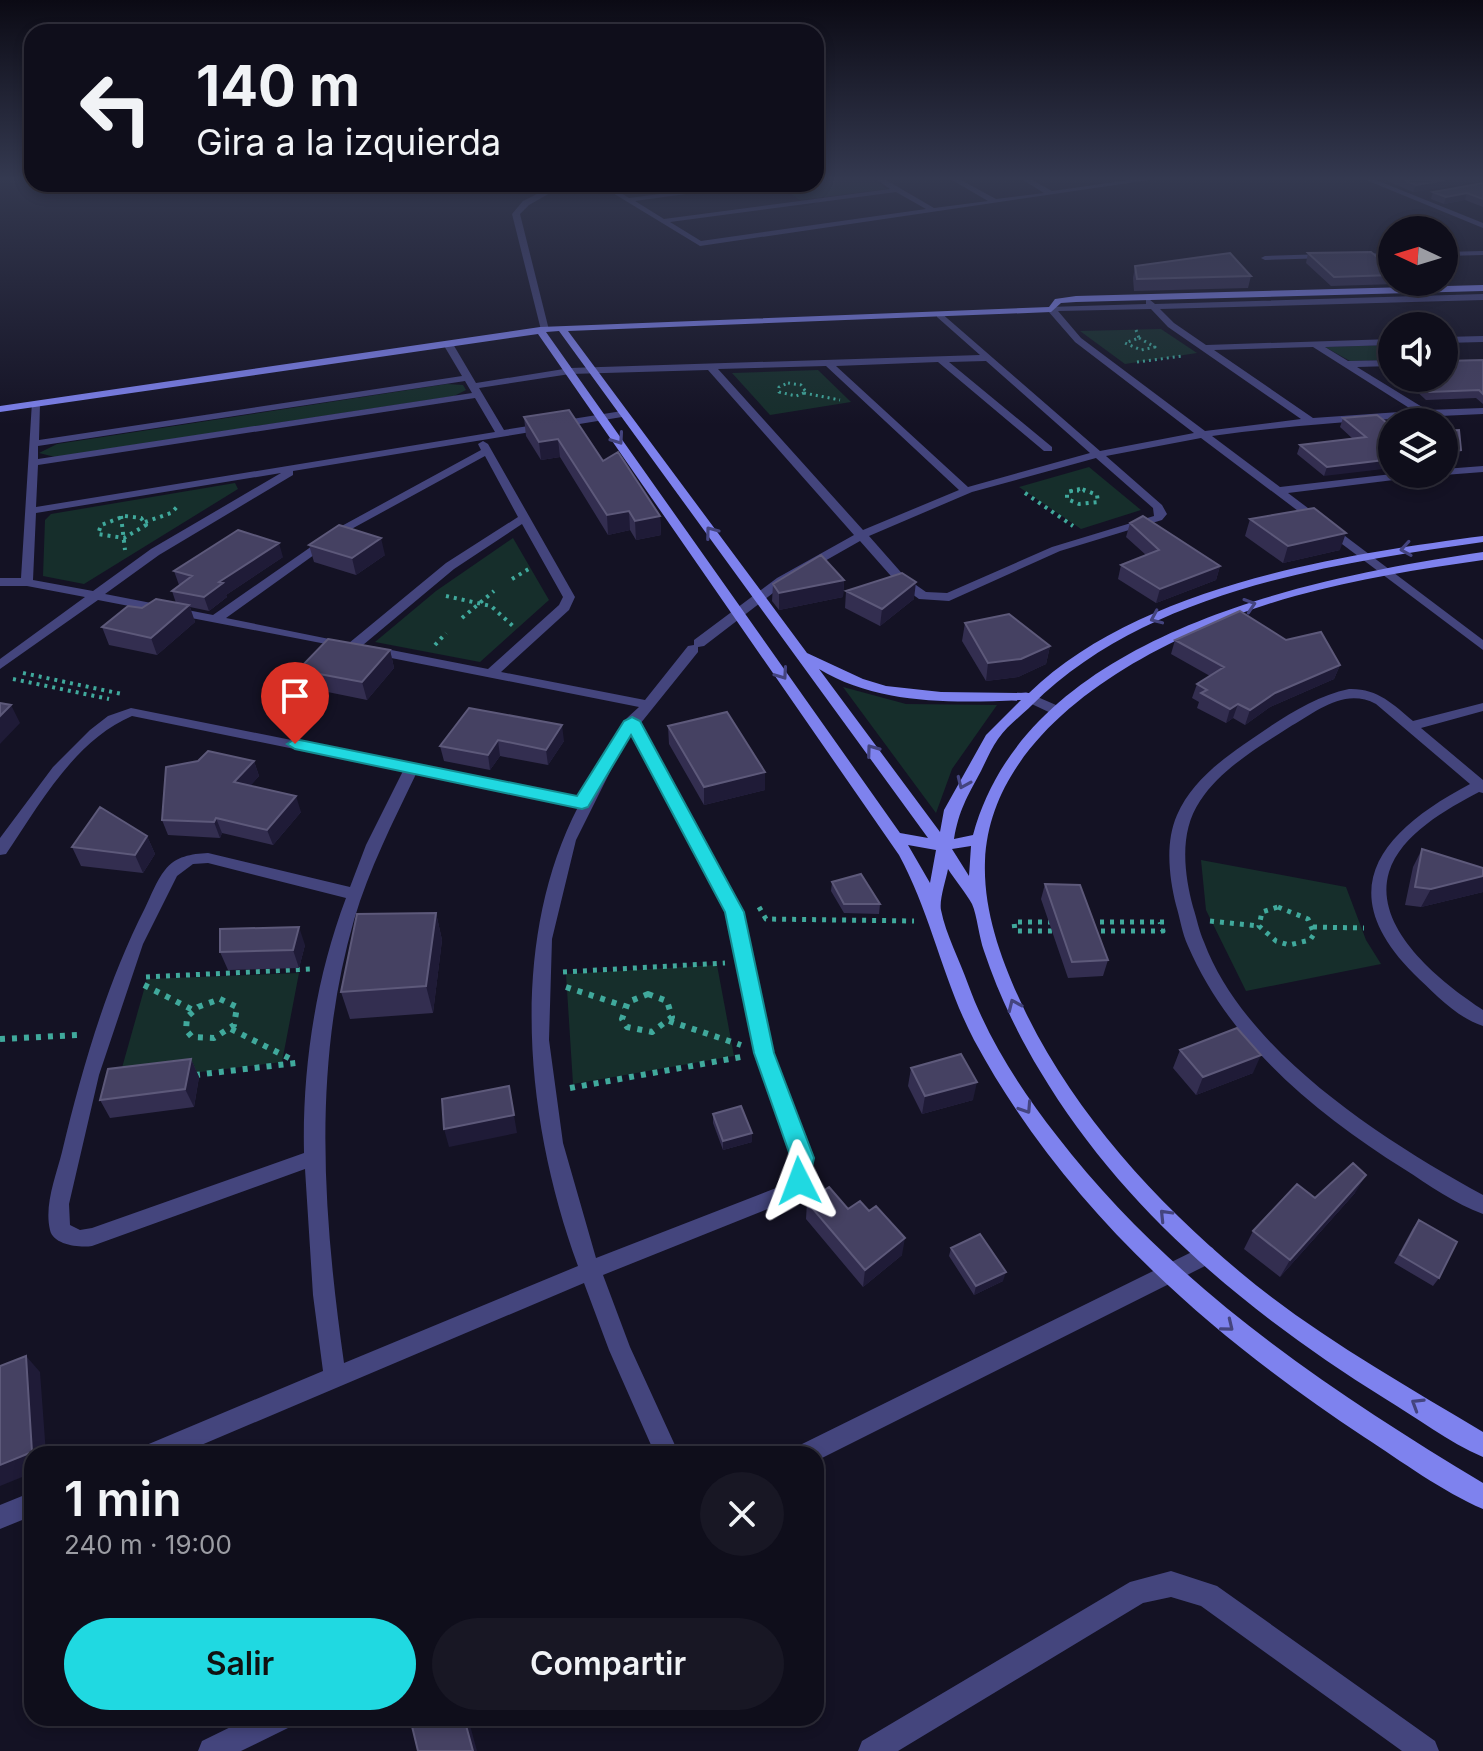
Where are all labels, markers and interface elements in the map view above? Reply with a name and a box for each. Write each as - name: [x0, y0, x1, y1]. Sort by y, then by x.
- text: 140 m: [196, 52, 360, 120]
- icon: left: [64, 56, 168, 160]
- text: Gira a la izquierda: [196, 120, 501, 164]
- north arrow: [1378, 216, 1458, 296]
- map controls: [1378, 216, 1458, 488]
- button: sound: [1378, 312, 1458, 392]
- button: layers: [1378, 408, 1458, 488]
- one-way arrow: [608, 431, 623, 445]
- one-way arrow: [706, 526, 720, 541]
- one-way arrow: [1399, 540, 1413, 557]
- one-way arrow: [1243, 598, 1257, 614]
- one-way arrow: [1149, 608, 1164, 624]
- pin: [261, 662, 329, 744]
- one-way arrow: [772, 665, 787, 679]
- icon: arrive: [273, 674, 317, 718]
- one-way arrow: [867, 745, 882, 759]
- one-way arrow: [957, 775, 973, 790]
- one-way arrow: [1008, 998, 1024, 1013]
- one-way arrow: [1016, 1099, 1031, 1114]
- position arrow: [757, 1139, 841, 1223]
- one-way arrow: [1159, 1210, 1174, 1224]
- one-way arrow: [1218, 1316, 1233, 1331]
- one-way arrow: [1411, 1399, 1425, 1414]
- text: 1 min: [64, 1469, 182, 1528]
- button: close: [700, 1472, 784, 1556]
- text: 240 m · 19:00: [64, 1529, 232, 1560]
- button: Salir: [64, 1618, 416, 1710]
- button: Compartir: [432, 1618, 784, 1710]

